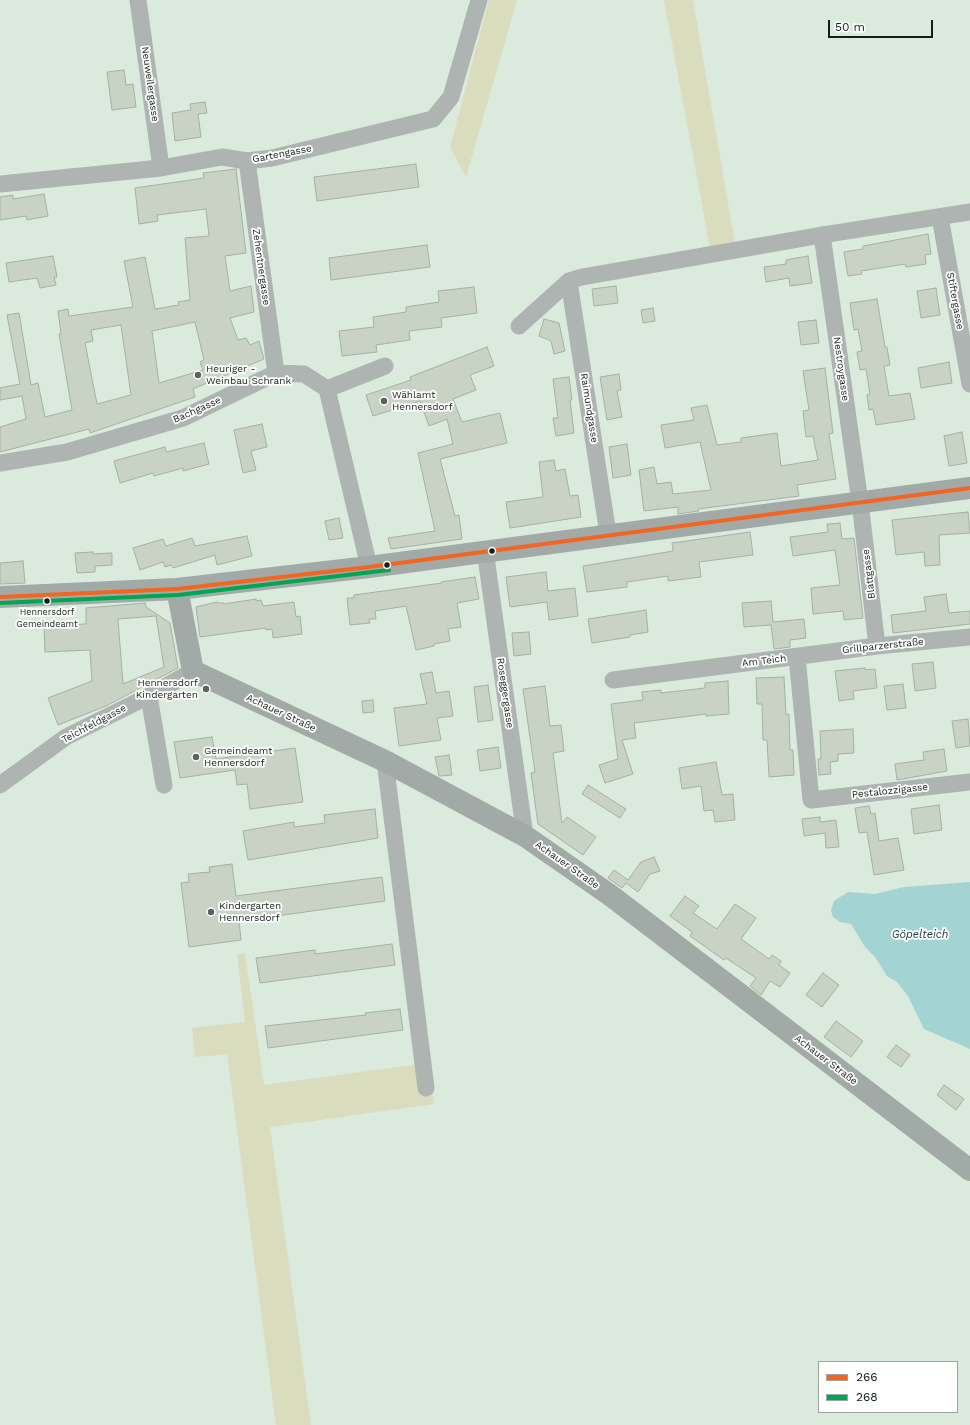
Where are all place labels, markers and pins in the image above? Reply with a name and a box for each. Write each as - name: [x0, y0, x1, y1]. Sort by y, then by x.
- place label: Heuriger - Weinbau Schrank: [206, 363, 291, 386]
- marker: Heuriger - Weinbau Schrank: [193, 370, 203, 380]
- place label: Wählamt Hennersdorf: [392, 389, 453, 412]
- marker: Wählamt Hennersdorf: [379, 396, 389, 406]
- unlabelled marker: [487, 546, 497, 556]
- unlabelled marker: [382, 560, 392, 570]
- marker: Hennersdorf Gemeindeamt: [42, 596, 52, 606]
- place label: Hennersdorf Gemeindeamt: [16, 607, 78, 628]
- place label: Hennersdorf Kindergarten: [136, 677, 198, 700]
- marker: Hennersdorf Kindergarten: [201, 684, 211, 694]
- place label: Gemeindeamt Hennersdorf: [204, 745, 273, 768]
- marker: Gemeindeamt Hennersdorf: [191, 752, 201, 762]
- place label: Kindergarten Hennersdorf: [219, 900, 281, 924]
- marker: Kindergarten Hennersdorf: [206, 907, 216, 917]

